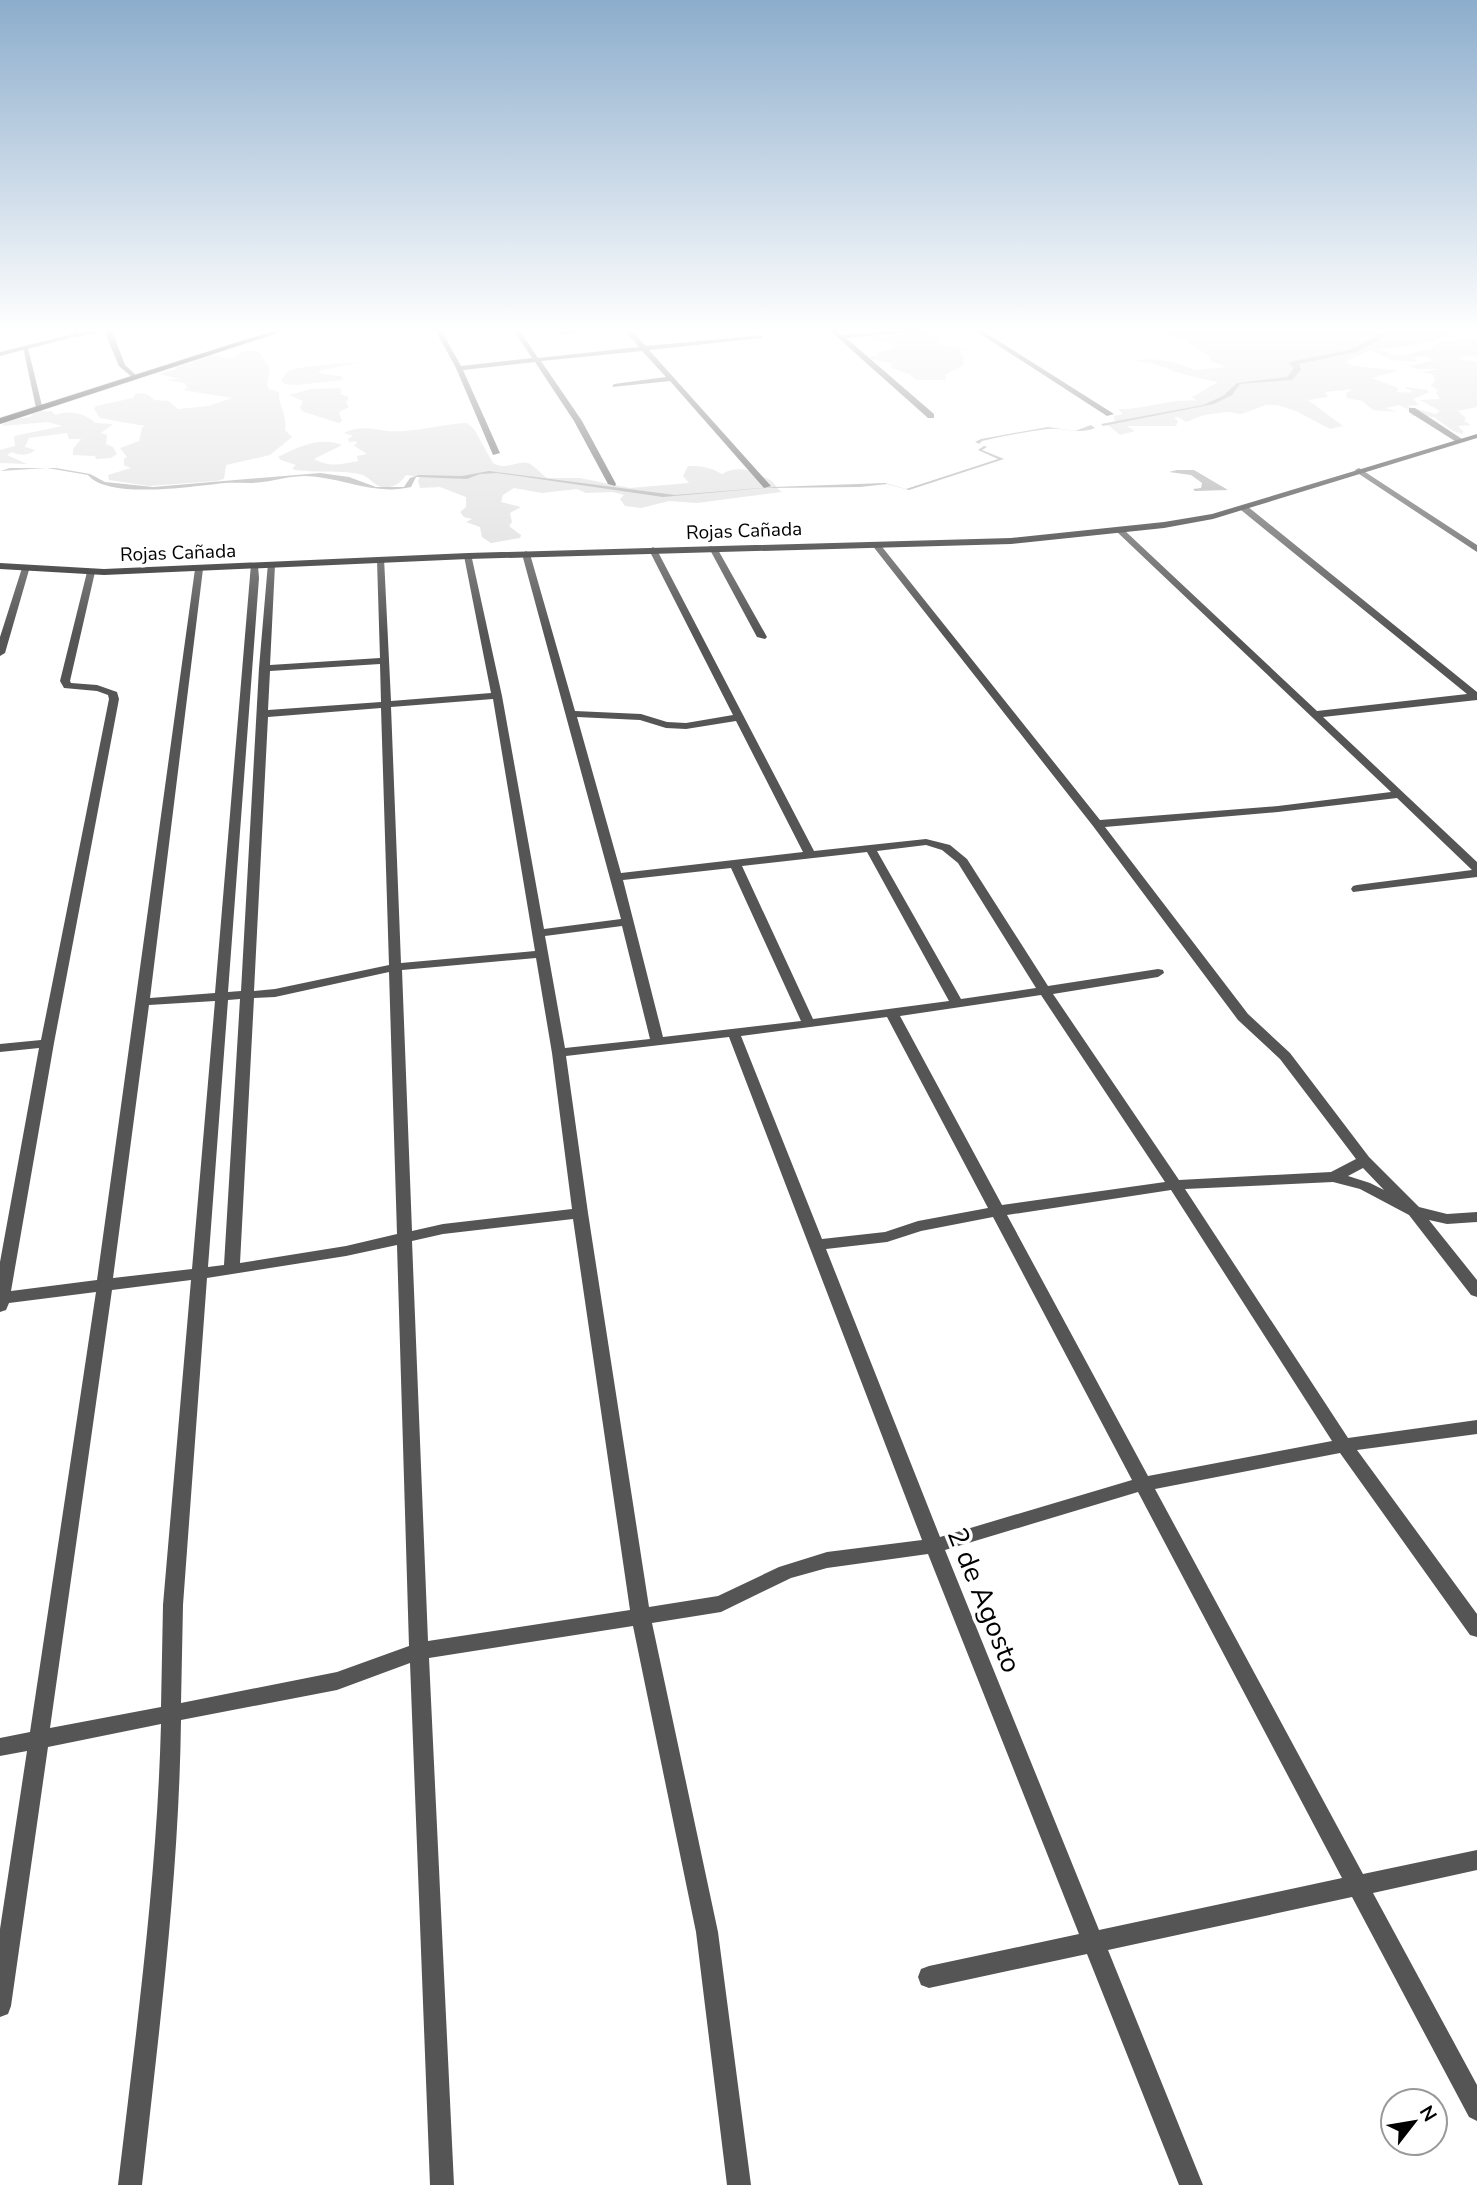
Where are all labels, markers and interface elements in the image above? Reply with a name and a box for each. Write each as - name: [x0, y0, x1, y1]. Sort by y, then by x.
- street label: Rojas Cañada: [686, 516, 803, 546]
- street label: Rojas Cañada: [120, 538, 237, 568]
- street label: 2 de Agosto: [938, 1522, 1030, 1679]
- north arrow: [1379, 2087, 1449, 2157]
- text: N: [1413, 2101, 1443, 2127]

